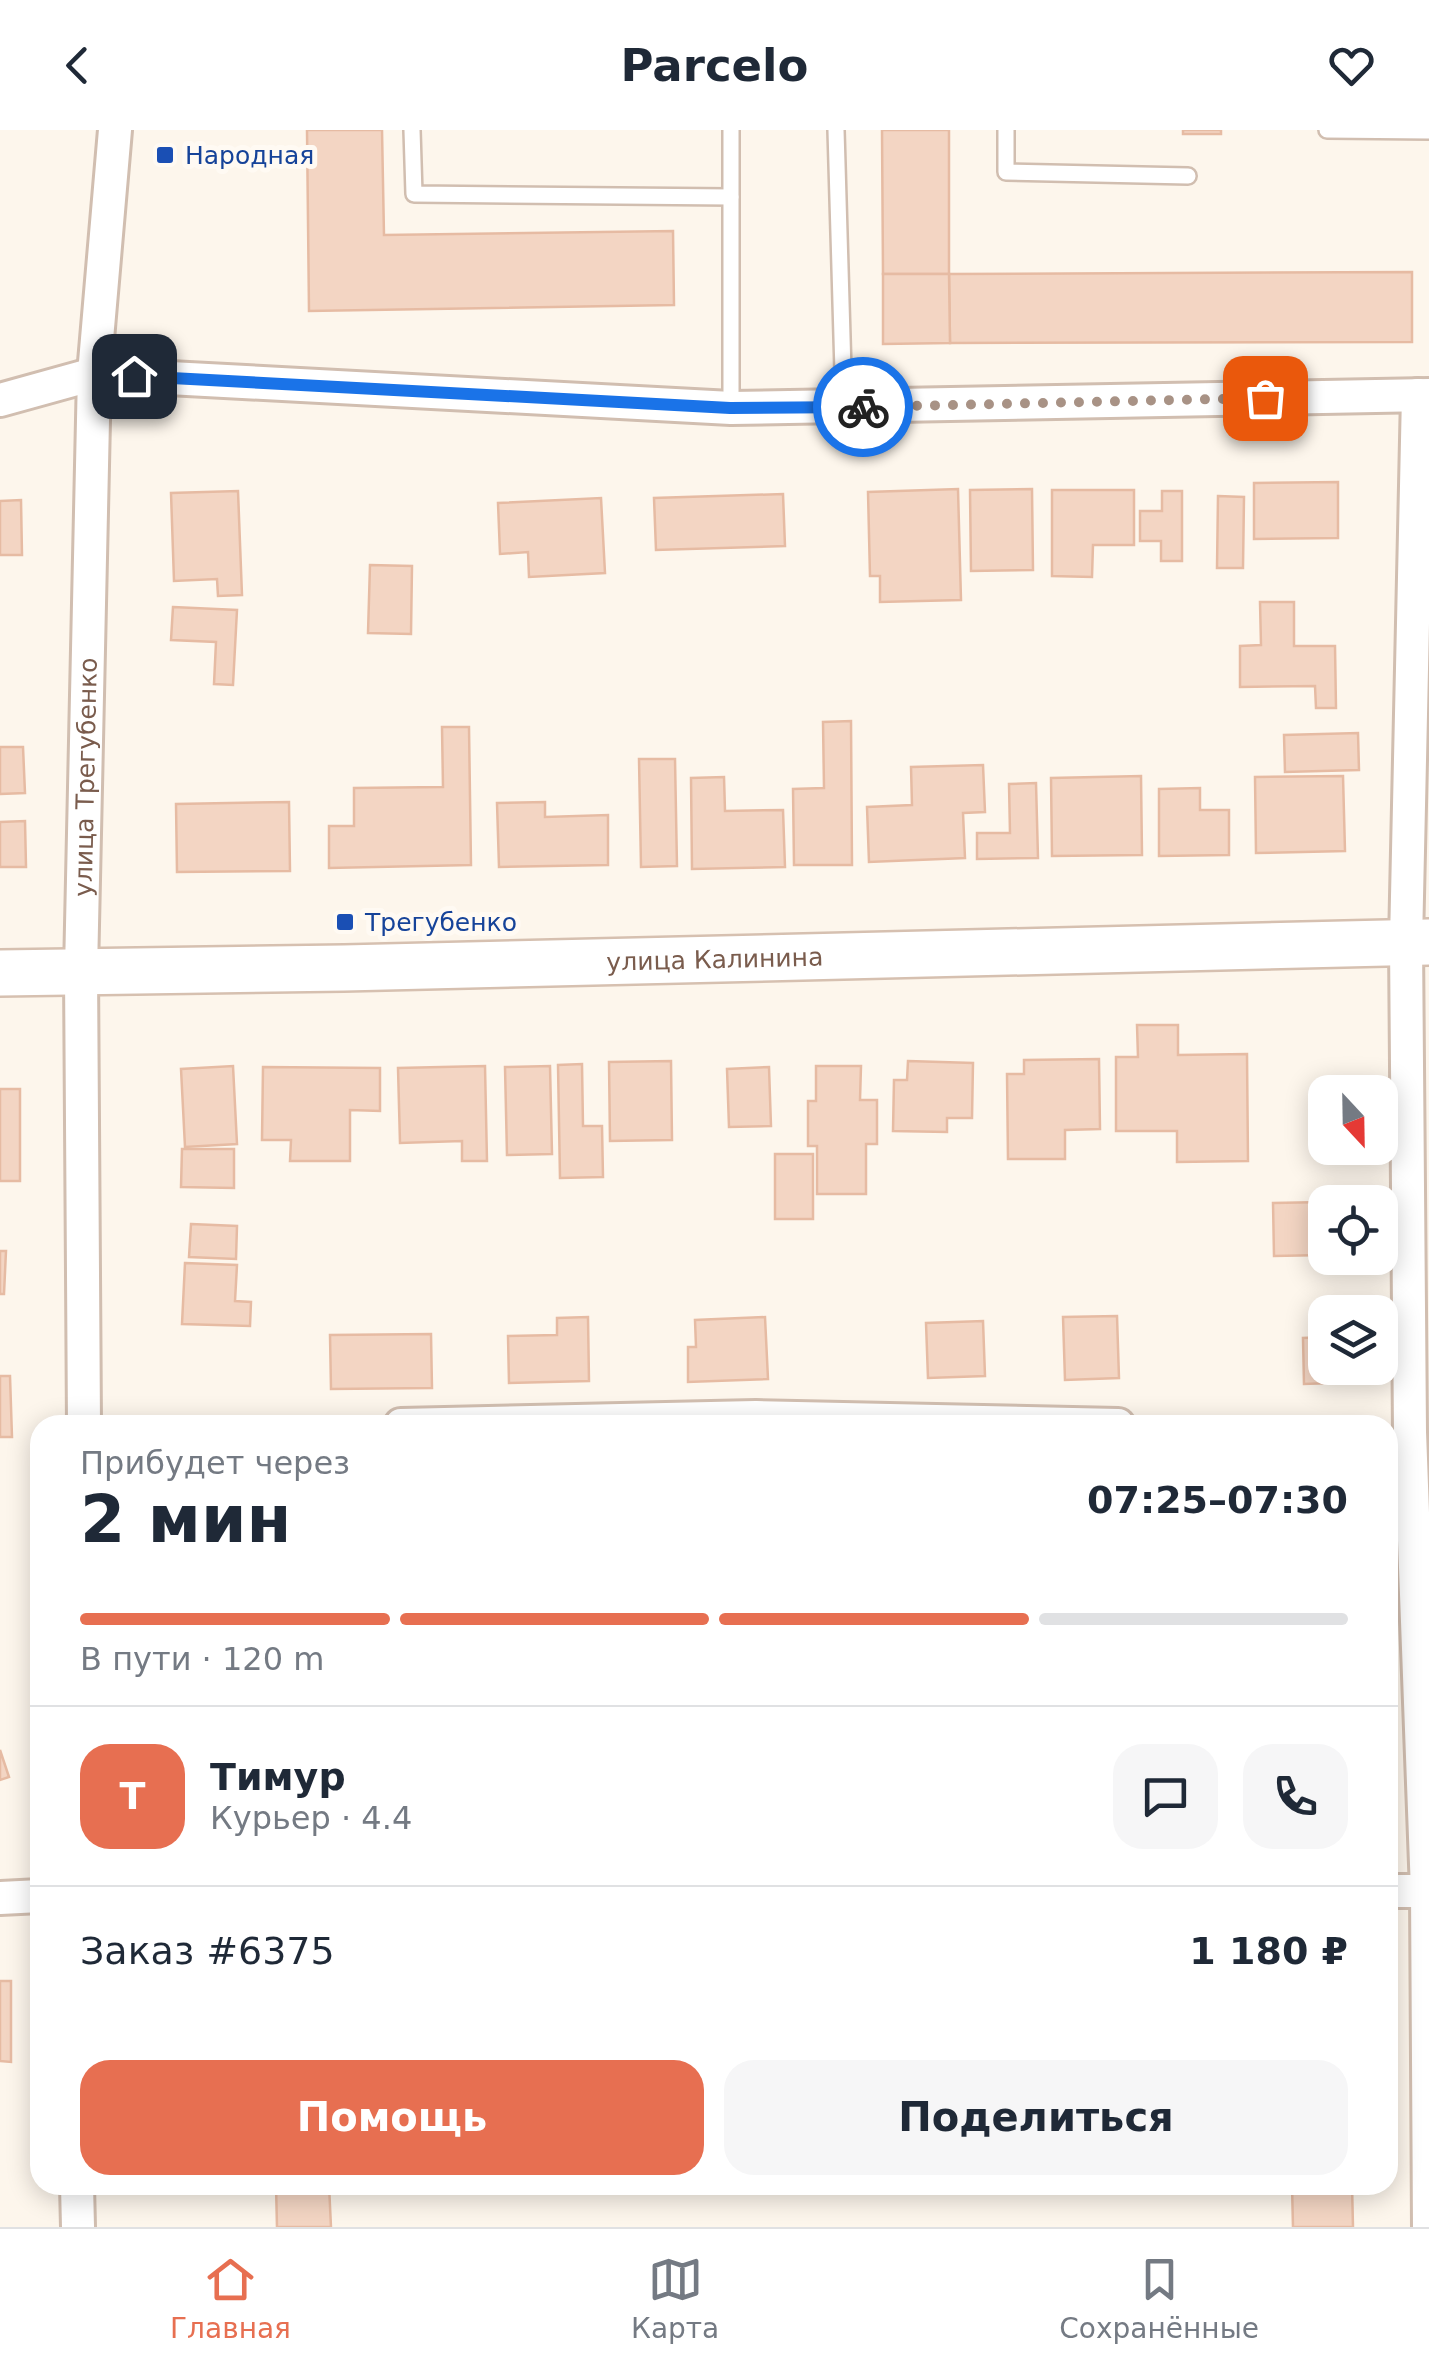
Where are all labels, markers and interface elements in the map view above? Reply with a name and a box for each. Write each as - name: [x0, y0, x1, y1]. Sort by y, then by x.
- icon: back: [50, 38, 105, 93]
- icon: heart: [1324, 38, 1379, 93]
- text: Parcelo: [621, 39, 808, 92]
- place label: Народная: [185, 141, 314, 170]
- marker: Народная: [154, 144, 176, 166]
- pin: [92, 334, 177, 419]
- icon: home: [107, 349, 162, 404]
- pin: [1223, 356, 1308, 441]
- courier: [813, 357, 913, 457]
- icon: bag: [1238, 371, 1293, 426]
- icon: bike: [836, 380, 891, 435]
- street label: улица Трегубенко: [69, 657, 103, 897]
- place label: Трегубенко: [364, 908, 517, 937]
- marker: Трегубенко: [334, 911, 356, 933]
- street label: улица Калинина: [606, 943, 824, 977]
- north arrow: [1308, 1075, 1398, 1165]
- map controls: [1308, 1075, 1398, 1385]
- button: locate: [1308, 1185, 1398, 1275]
- button: layers: [1308, 1295, 1398, 1385]
- text: Прибудет через: [80, 1444, 350, 1482]
- text: 07:25–07:30: [1087, 1478, 1348, 1522]
- text: 2 мин: [80, 1482, 291, 1557]
- text: В пути · 120 m: [80, 1640, 324, 1678]
- button: chat: [1113, 1744, 1218, 1849]
- button: phone: [1243, 1744, 1348, 1849]
- text: Тимур: [210, 1755, 346, 1799]
- text: Т: [120, 1774, 145, 1818]
- text: Курьер · 4.4: [210, 1799, 412, 1837]
- text: Заказ #6375: [80, 1929, 335, 1973]
- text: 1 180 ₽: [1189, 1929, 1348, 1973]
- button: Помощь: [80, 2060, 704, 2175]
- button: Поделиться: [724, 2060, 1348, 2175]
- tab: Главная: [170, 2252, 291, 2345]
- tab: Карта: [631, 2252, 719, 2345]
- tab: Сохранённые: [1059, 2252, 1259, 2345]

